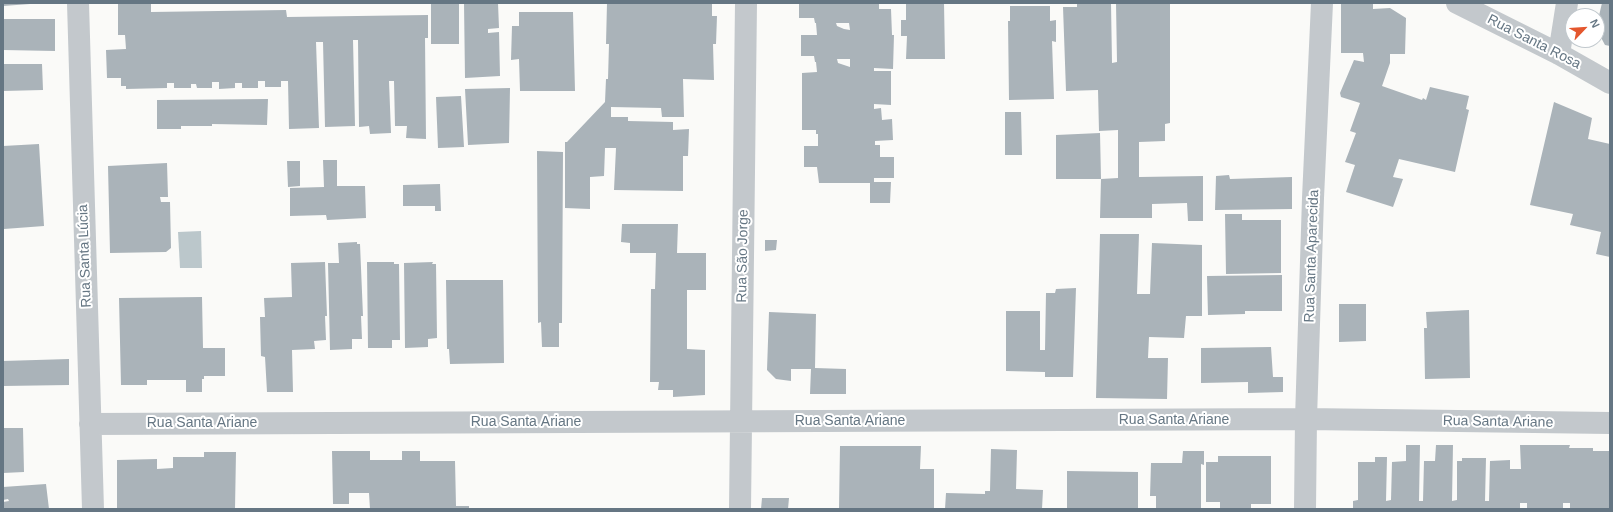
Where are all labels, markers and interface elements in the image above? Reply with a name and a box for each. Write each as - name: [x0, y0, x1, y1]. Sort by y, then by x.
- north arrow: [1565, 8, 1605, 48]
- street label: Rua Santa Rosa: [1484, 11, 1584, 73]
- text: N: [1588, 17, 1602, 29]
- street label: Rua Santa Aparecida: [1301, 189, 1323, 323]
- street label: Rua Santa Lúcia: [75, 204, 95, 308]
- street label: Rua São Jorge: [734, 209, 752, 303]
- street label: Rua Santa Ariane: [1119, 412, 1229, 428]
- street label: Rua Santa Ariane: [795, 413, 905, 429]
- street label: Rua Santa Ariane: [1443, 413, 1553, 431]
- street label: Rua Santa Ariane: [471, 414, 581, 430]
- street label: Rua Santa Ariane: [147, 415, 257, 431]

